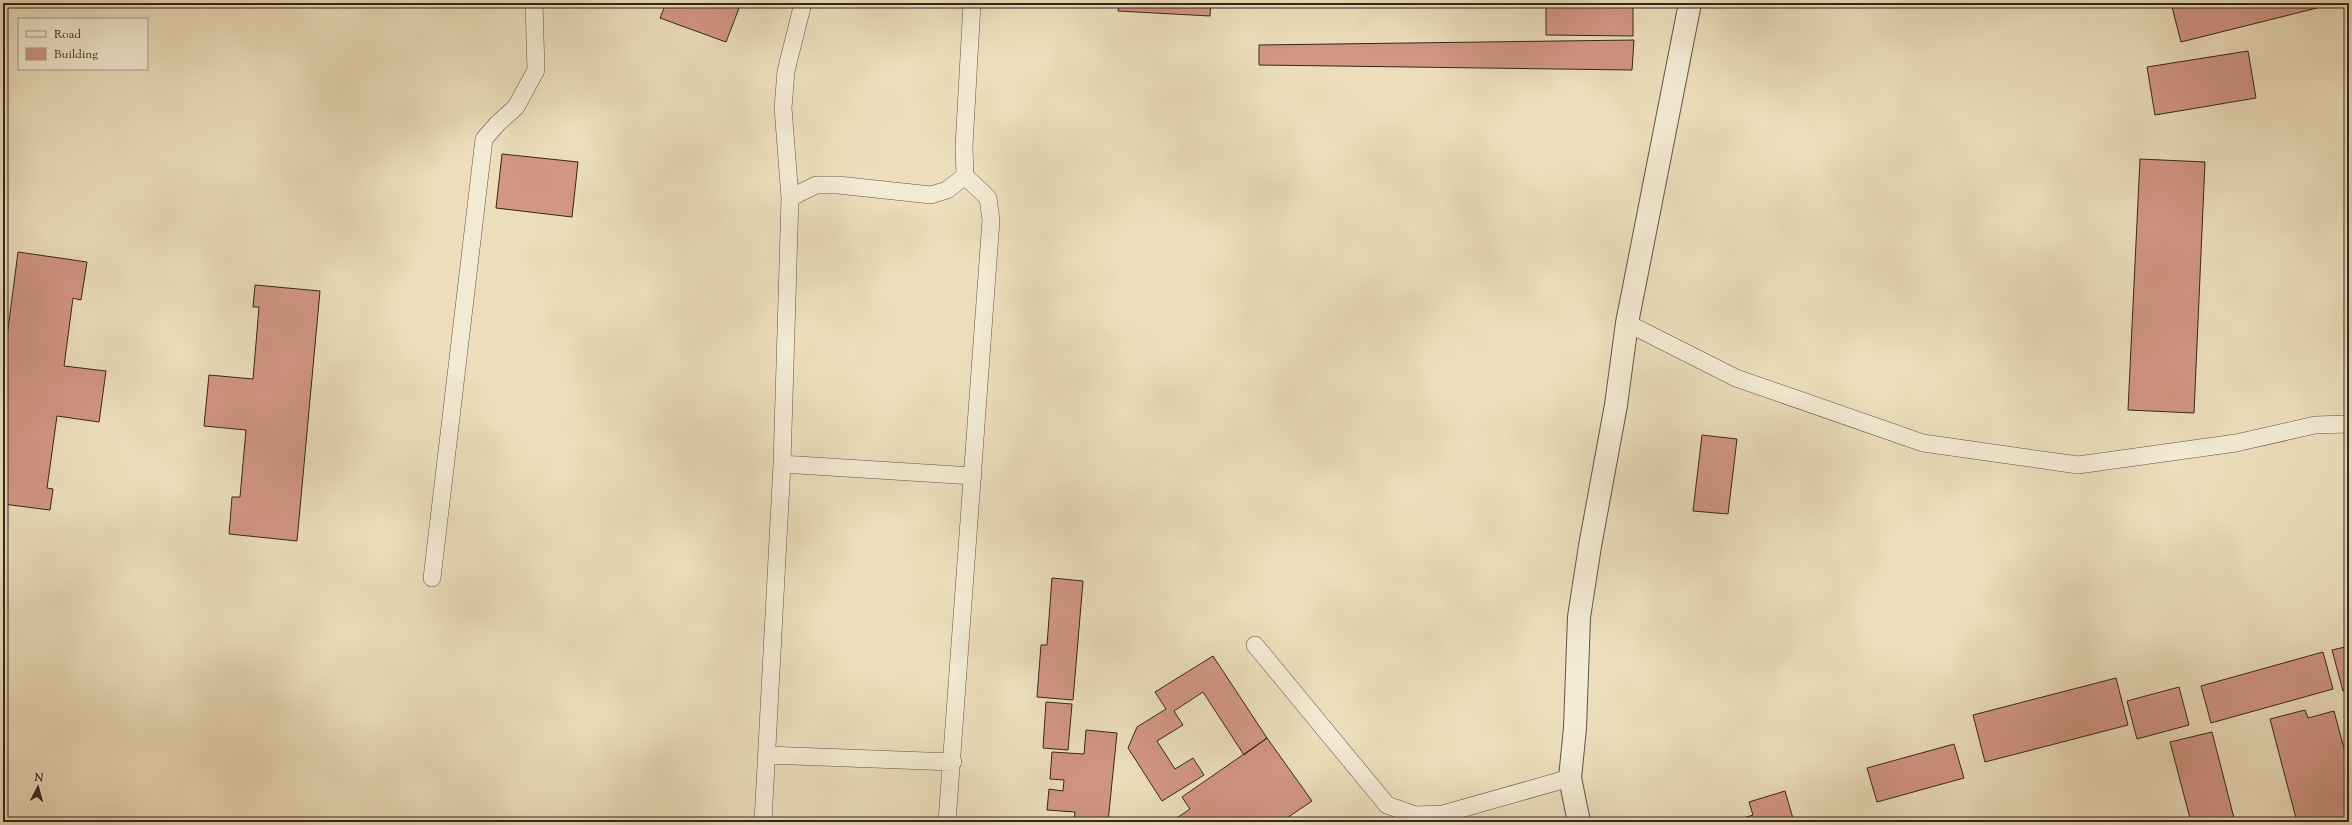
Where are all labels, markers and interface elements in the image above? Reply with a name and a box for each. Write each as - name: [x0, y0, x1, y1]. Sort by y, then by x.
- legend: [18, 18, 148, 70]
- text: Road: [54, 26, 81, 44]
- text: Building: [54, 46, 98, 64]
- north arrow: [18, 767, 58, 807]
- text: N: [33, 770, 44, 786]

